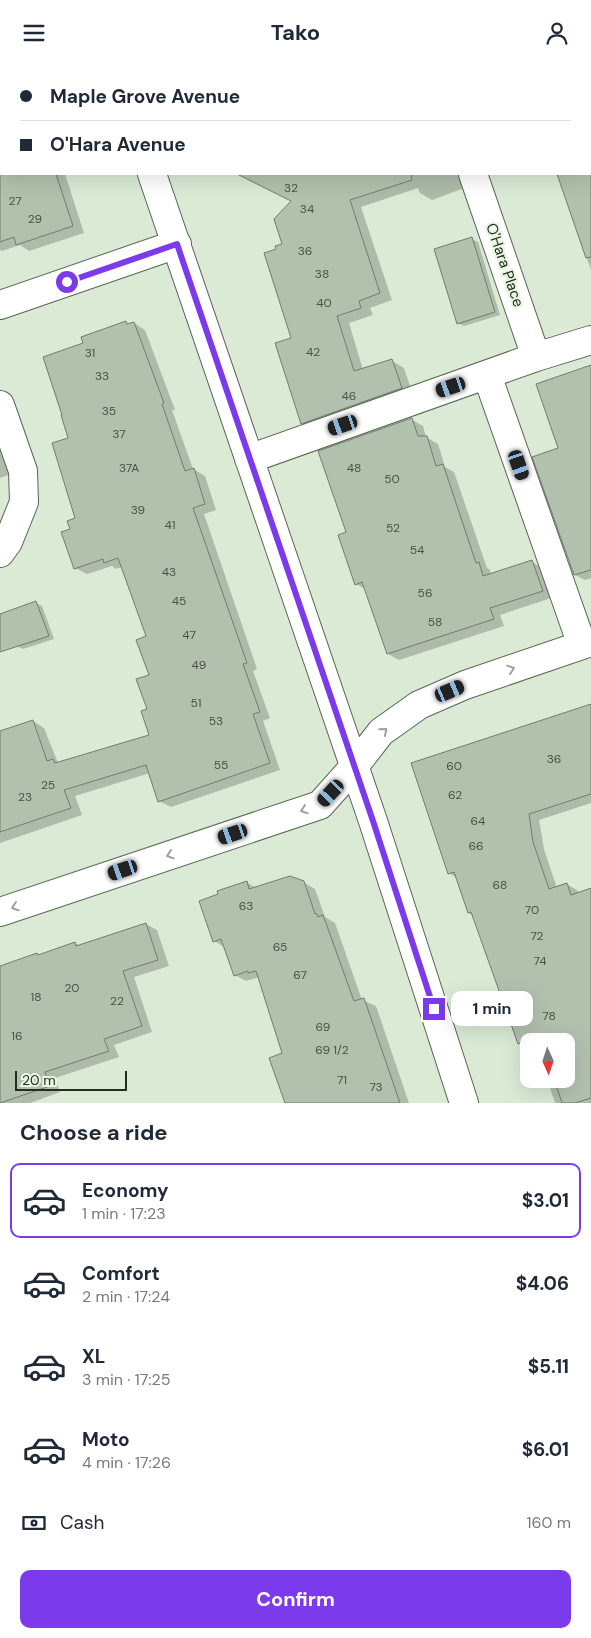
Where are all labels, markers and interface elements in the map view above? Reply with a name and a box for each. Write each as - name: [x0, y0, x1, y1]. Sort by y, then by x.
- text: Tako: [271, 18, 320, 47]
- icon: menu: [20, 19, 48, 47]
- icon: person: [543, 19, 571, 47]
- text: Maple Grove Avenue: [50, 84, 240, 109]
- text: O'Hara Avenue: [50, 132, 186, 157]
- house number: 32: [284, 180, 298, 196]
- house number: 27: [8, 193, 22, 209]
- house number: 34: [300, 201, 314, 217]
- house number: 29: [28, 211, 42, 227]
- street label: O'Hara Place: [481, 220, 529, 310]
- house number: 36: [298, 243, 312, 259]
- house number: 38: [315, 266, 329, 282]
- route start: [56, 271, 78, 293]
- house number: 40: [316, 295, 332, 311]
- house number: 42: [306, 344, 320, 360]
- house number: 31: [85, 345, 95, 361]
- house number: 33: [95, 368, 109, 384]
- car: [434, 375, 467, 399]
- house number: 46: [342, 388, 356, 404]
- house number: 35: [102, 403, 116, 419]
- car: [326, 413, 359, 437]
- house number: 37: [112, 426, 126, 442]
- car: [507, 448, 530, 482]
- house number: 37A: [119, 460, 139, 476]
- house number: 48: [347, 460, 361, 476]
- house number: 50: [384, 471, 400, 487]
- house number: 39: [131, 502, 145, 518]
- house number: 41: [164, 517, 176, 533]
- house number: 52: [386, 520, 400, 536]
- house number: 54: [410, 542, 424, 558]
- house number: 43: [162, 564, 176, 580]
- house number: 56: [418, 585, 432, 601]
- house number: 45: [172, 593, 186, 609]
- house number: 58: [428, 614, 442, 630]
- house number: 47: [182, 627, 196, 643]
- house number: 49: [192, 657, 206, 673]
- one-way arrow: [507, 665, 515, 675]
- car: [433, 678, 466, 704]
- house number: 51: [190, 695, 202, 711]
- house number: 53: [209, 713, 223, 729]
- one-way arrow: [378, 727, 387, 736]
- house number: 36: [547, 751, 561, 767]
- house number: 55: [214, 757, 228, 773]
- house number: 60: [446, 758, 462, 774]
- house number: 25: [41, 777, 55, 793]
- car: [315, 777, 346, 809]
- house number: 62: [448, 787, 462, 803]
- house number: 23: [18, 789, 32, 805]
- one-way arrow: [300, 804, 309, 814]
- house number: 64: [471, 813, 485, 829]
- car: [216, 822, 249, 846]
- house number: 66: [468, 838, 484, 854]
- one-way arrow: [166, 849, 174, 859]
- car: [106, 858, 139, 882]
- house number: 68: [493, 877, 507, 893]
- house number: 63: [239, 898, 253, 914]
- one-way arrow: [12, 901, 20, 911]
- house number: 70: [525, 902, 539, 918]
- house number: 72: [530, 928, 544, 944]
- house number: 65: [273, 939, 287, 955]
- house number: 74: [534, 953, 546, 969]
- house number: 67: [293, 967, 307, 983]
- house number: 20: [64, 980, 80, 996]
- house number: 18: [30, 989, 42, 1005]
- callout: 1 min: [452, 991, 534, 1027]
- house number: 22: [110, 993, 124, 1009]
- route end: [423, 998, 445, 1020]
- text: 1 min: [473, 998, 511, 1019]
- house number: 78: [542, 1008, 556, 1024]
- house number: 69: [316, 1019, 330, 1035]
- house number: 16: [11, 1028, 23, 1044]
- north arrow: [520, 1033, 575, 1087]
- map controls: [520, 1033, 575, 1088]
- house number: 69 1/2: [315, 1042, 349, 1058]
- scale bar: [15, 1068, 128, 1091]
- text: 20 m: [22, 1071, 56, 1089]
- house number: 71: [337, 1072, 347, 1088]
- house number: 73: [369, 1079, 383, 1095]
- text: Choose a ride: [20, 1118, 168, 1147]
- icon: car: [22, 1178, 67, 1223]
- text: Economy: [82, 1178, 169, 1203]
- text: $3.01: [522, 1188, 569, 1213]
- text: 1 min · 17:23: [82, 1203, 166, 1224]
- icon: car: [22, 1261, 67, 1306]
- text: Comfort: [82, 1261, 160, 1286]
- text: $4.06: [516, 1271, 569, 1296]
- text: 2 min · 17:24: [82, 1286, 170, 1307]
- icon: car: [22, 1344, 67, 1389]
- text: XL: [82, 1344, 105, 1369]
- text: $5.11: [528, 1354, 569, 1379]
- text: 3 min · 17:25: [82, 1369, 170, 1390]
- icon: car: [22, 1427, 67, 1472]
- text: Moto: [82, 1427, 130, 1452]
- text: $6.01: [522, 1437, 569, 1462]
- text: 4 min · 17:26: [82, 1452, 171, 1473]
- icon: cash: [20, 1509, 48, 1537]
- text: Cash: [60, 1510, 104, 1535]
- text: 160 m: [527, 1512, 571, 1533]
- button: Confirm: [20, 1570, 571, 1628]

